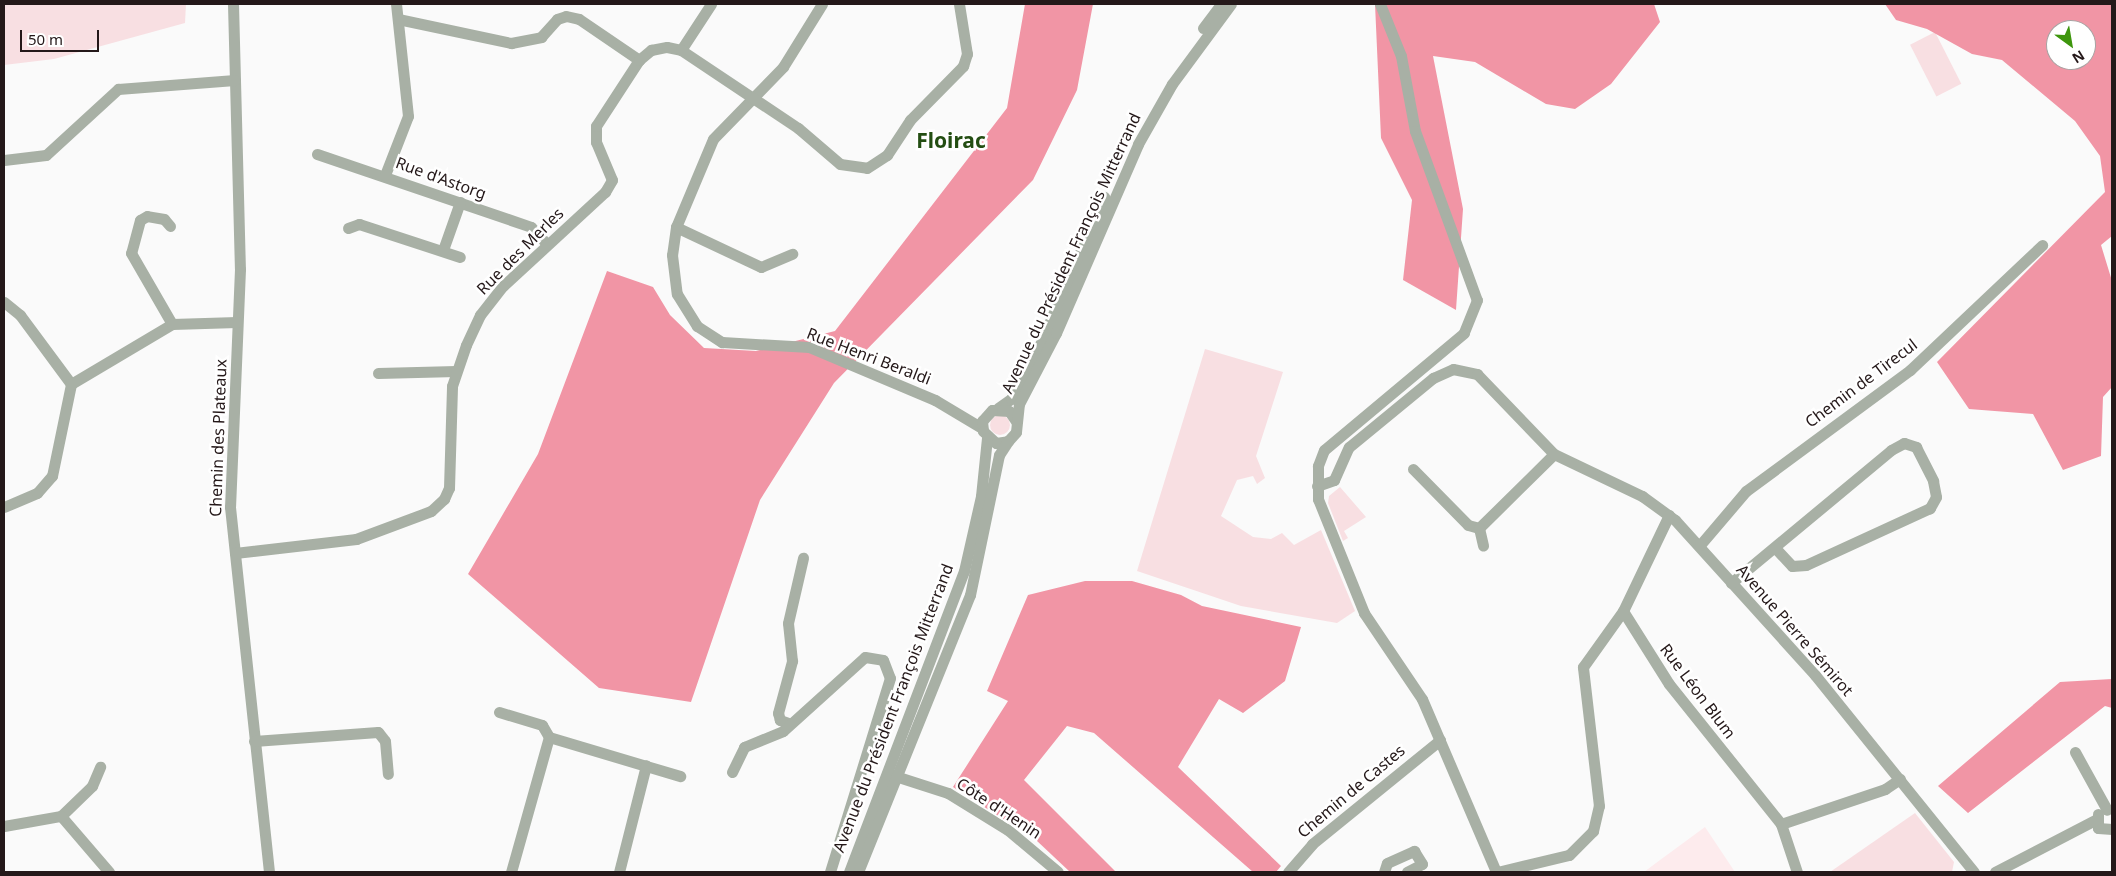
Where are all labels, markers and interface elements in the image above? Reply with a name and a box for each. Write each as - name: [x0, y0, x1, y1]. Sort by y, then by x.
- scale bar: [22, 20, 101, 52]
- north arrow: [2046, 20, 2096, 70]
- text: 50 m: [28, 29, 63, 49]
- text: N: [2069, 46, 2089, 68]
- street label: Avenue du Président François Mitterrand: [997, 110, 1145, 396]
- district label: Floirac: [916, 127, 986, 153]
- street label: Rue d'Astorg: [393, 153, 489, 203]
- street label: Rue des Merles: [473, 204, 567, 298]
- street label: Rue Henri Beraldi: [804, 323, 934, 389]
- street label: Chemin de Tirecul: [1801, 335, 1921, 431]
- street label: Chemin des Plateaux: [206, 359, 230, 517]
- street label: Avenue Pierre Sémirot: [1733, 560, 1857, 700]
- street label: Avenue du Président François Mitterrand: [829, 561, 957, 855]
- street label: Rue Léon Blum: [1656, 640, 1740, 742]
- street label: Chemin de Castes: [1293, 740, 1409, 842]
- street label: Côte d'Henin: [953, 774, 1045, 842]

